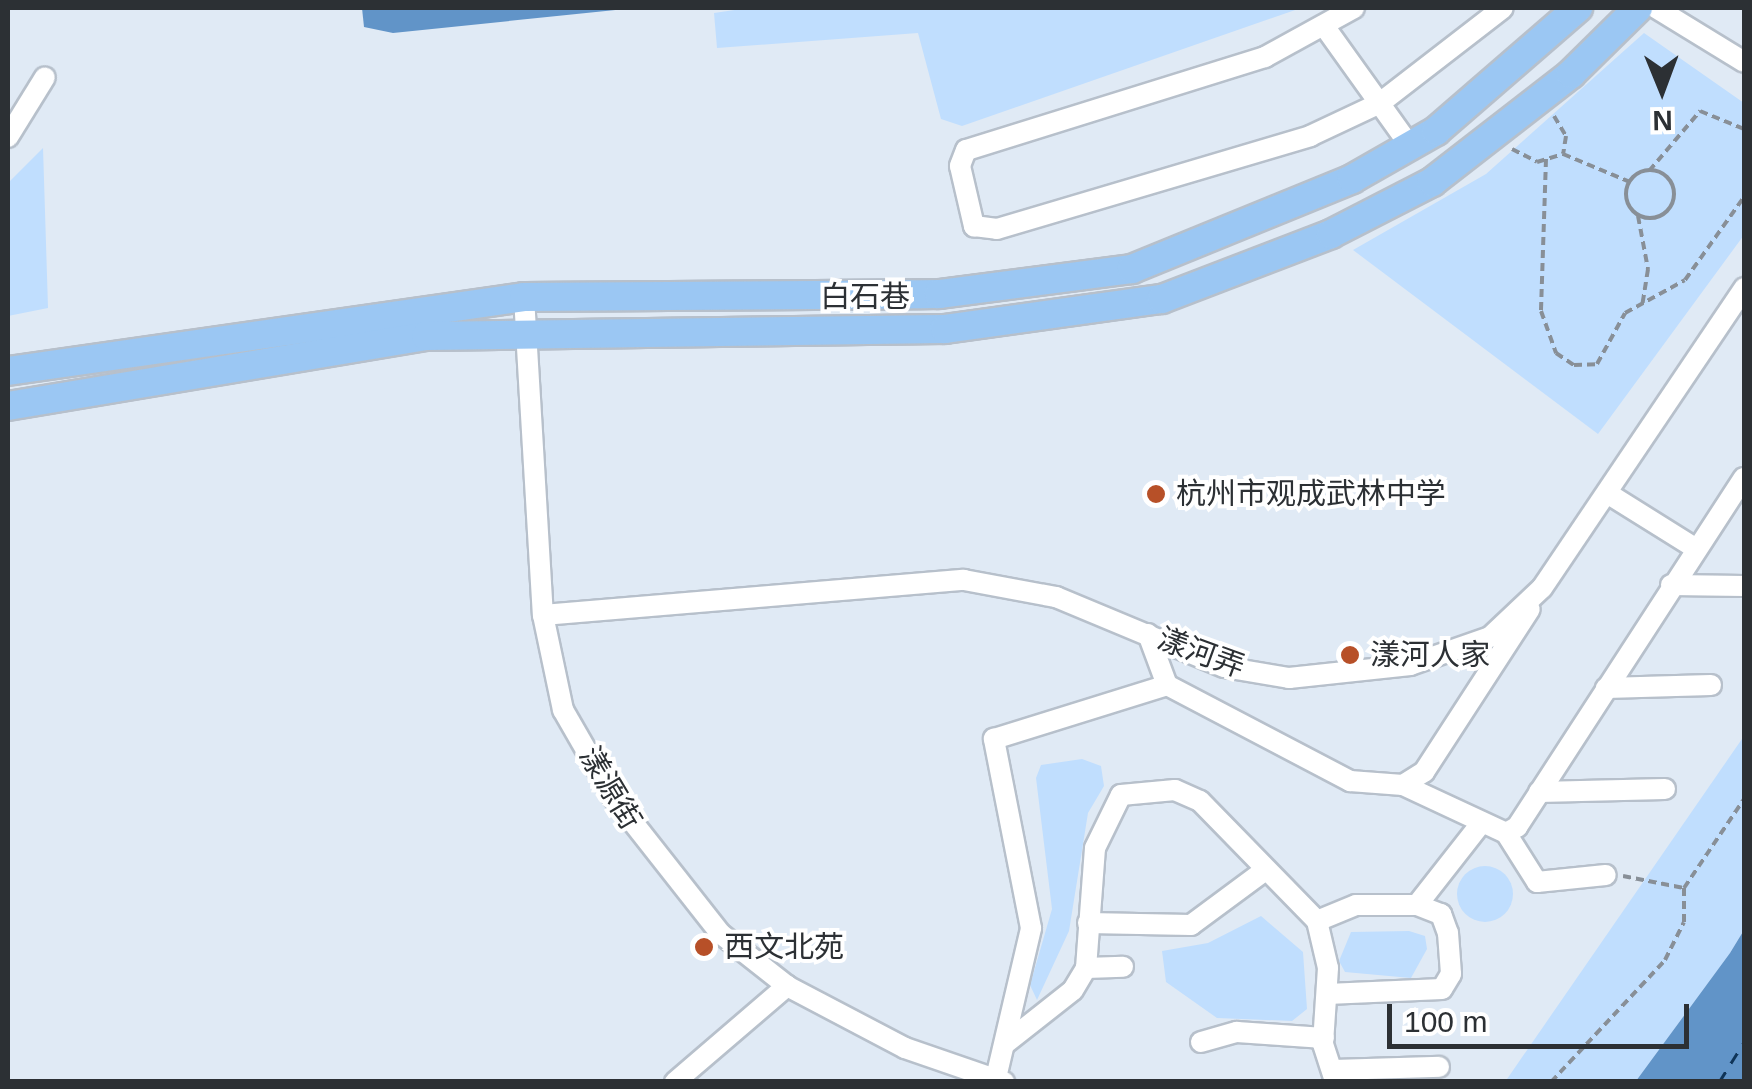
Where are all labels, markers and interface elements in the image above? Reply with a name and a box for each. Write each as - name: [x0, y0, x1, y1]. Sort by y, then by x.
- north arrow: [1612, 40, 1712, 140]
- text: N: [1652, 105, 1673, 136]
- street label: 白石巷: [820, 279, 910, 315]
- place label: 杭州市观成武林中学: [1176, 476, 1446, 512]
- marker: 杭州市观成武林中学: [1145, 483, 1167, 505]
- street label: 漾河弄: [1153, 621, 1249, 685]
- place label: 漾河人家: [1370, 637, 1490, 673]
- marker: 漾河人家: [1339, 644, 1361, 666]
- street label: 漾源街: [571, 740, 649, 836]
- place label: 西文北苑: [724, 929, 844, 965]
- marker: 西文北苑: [693, 936, 715, 958]
- scale bar: [1392, 984, 1694, 1046]
- text: 100 m: [1404, 1005, 1487, 1038]

